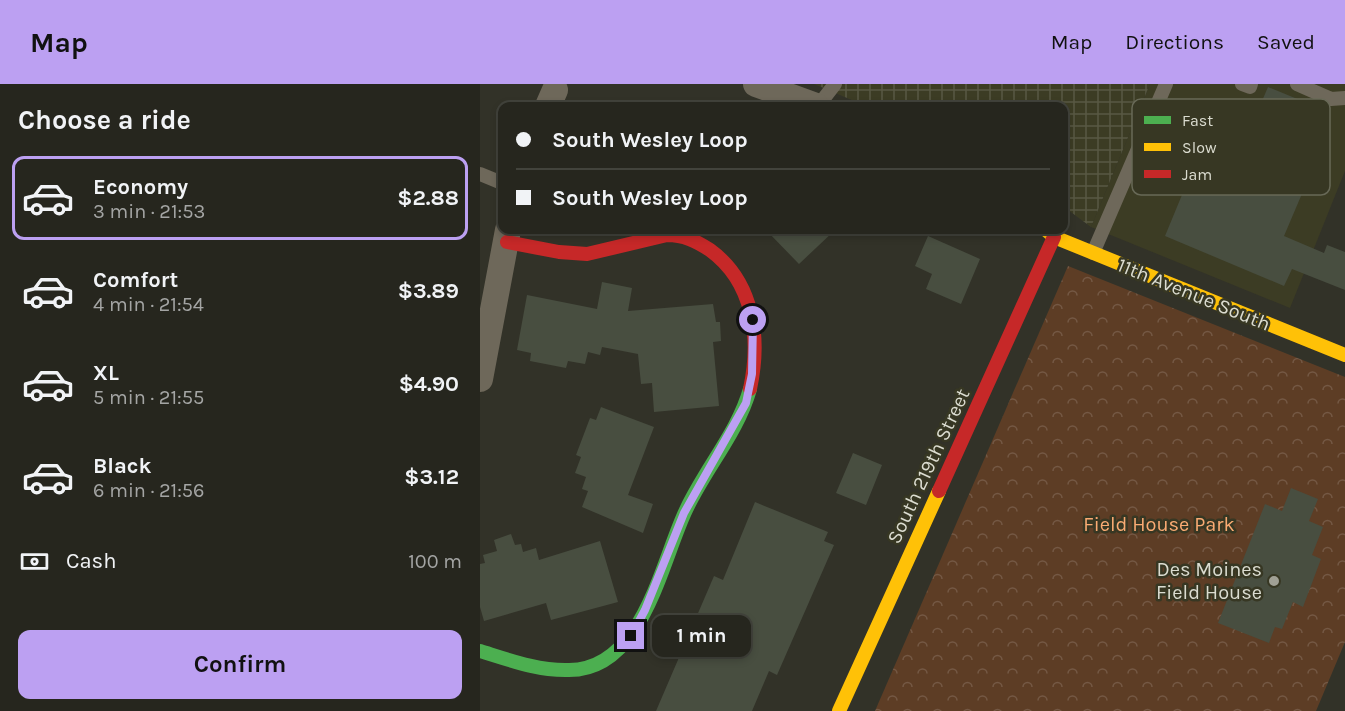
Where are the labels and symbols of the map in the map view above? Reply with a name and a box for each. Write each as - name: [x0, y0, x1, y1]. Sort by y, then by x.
- legend: [1132, 99, 1330, 195]
- text: Fast: [1182, 111, 1213, 130]
- text: Slow: [1182, 138, 1217, 157]
- text: Jam: [1182, 165, 1212, 184]
- street label: 11th Avenue South: [1114, 253, 1274, 336]
- route start: [739, 306, 766, 333]
- street label: South 219th Street: [882, 385, 975, 547]
- park label: Field House Park: [1083, 513, 1235, 536]
- place label: Des Moines Field House: [1156, 558, 1262, 604]
- marker: Des Moines Field House: [1267, 574, 1281, 588]
- callout: 1 min: [652, 615, 751, 657]
- route end: [617, 622, 644, 649]

